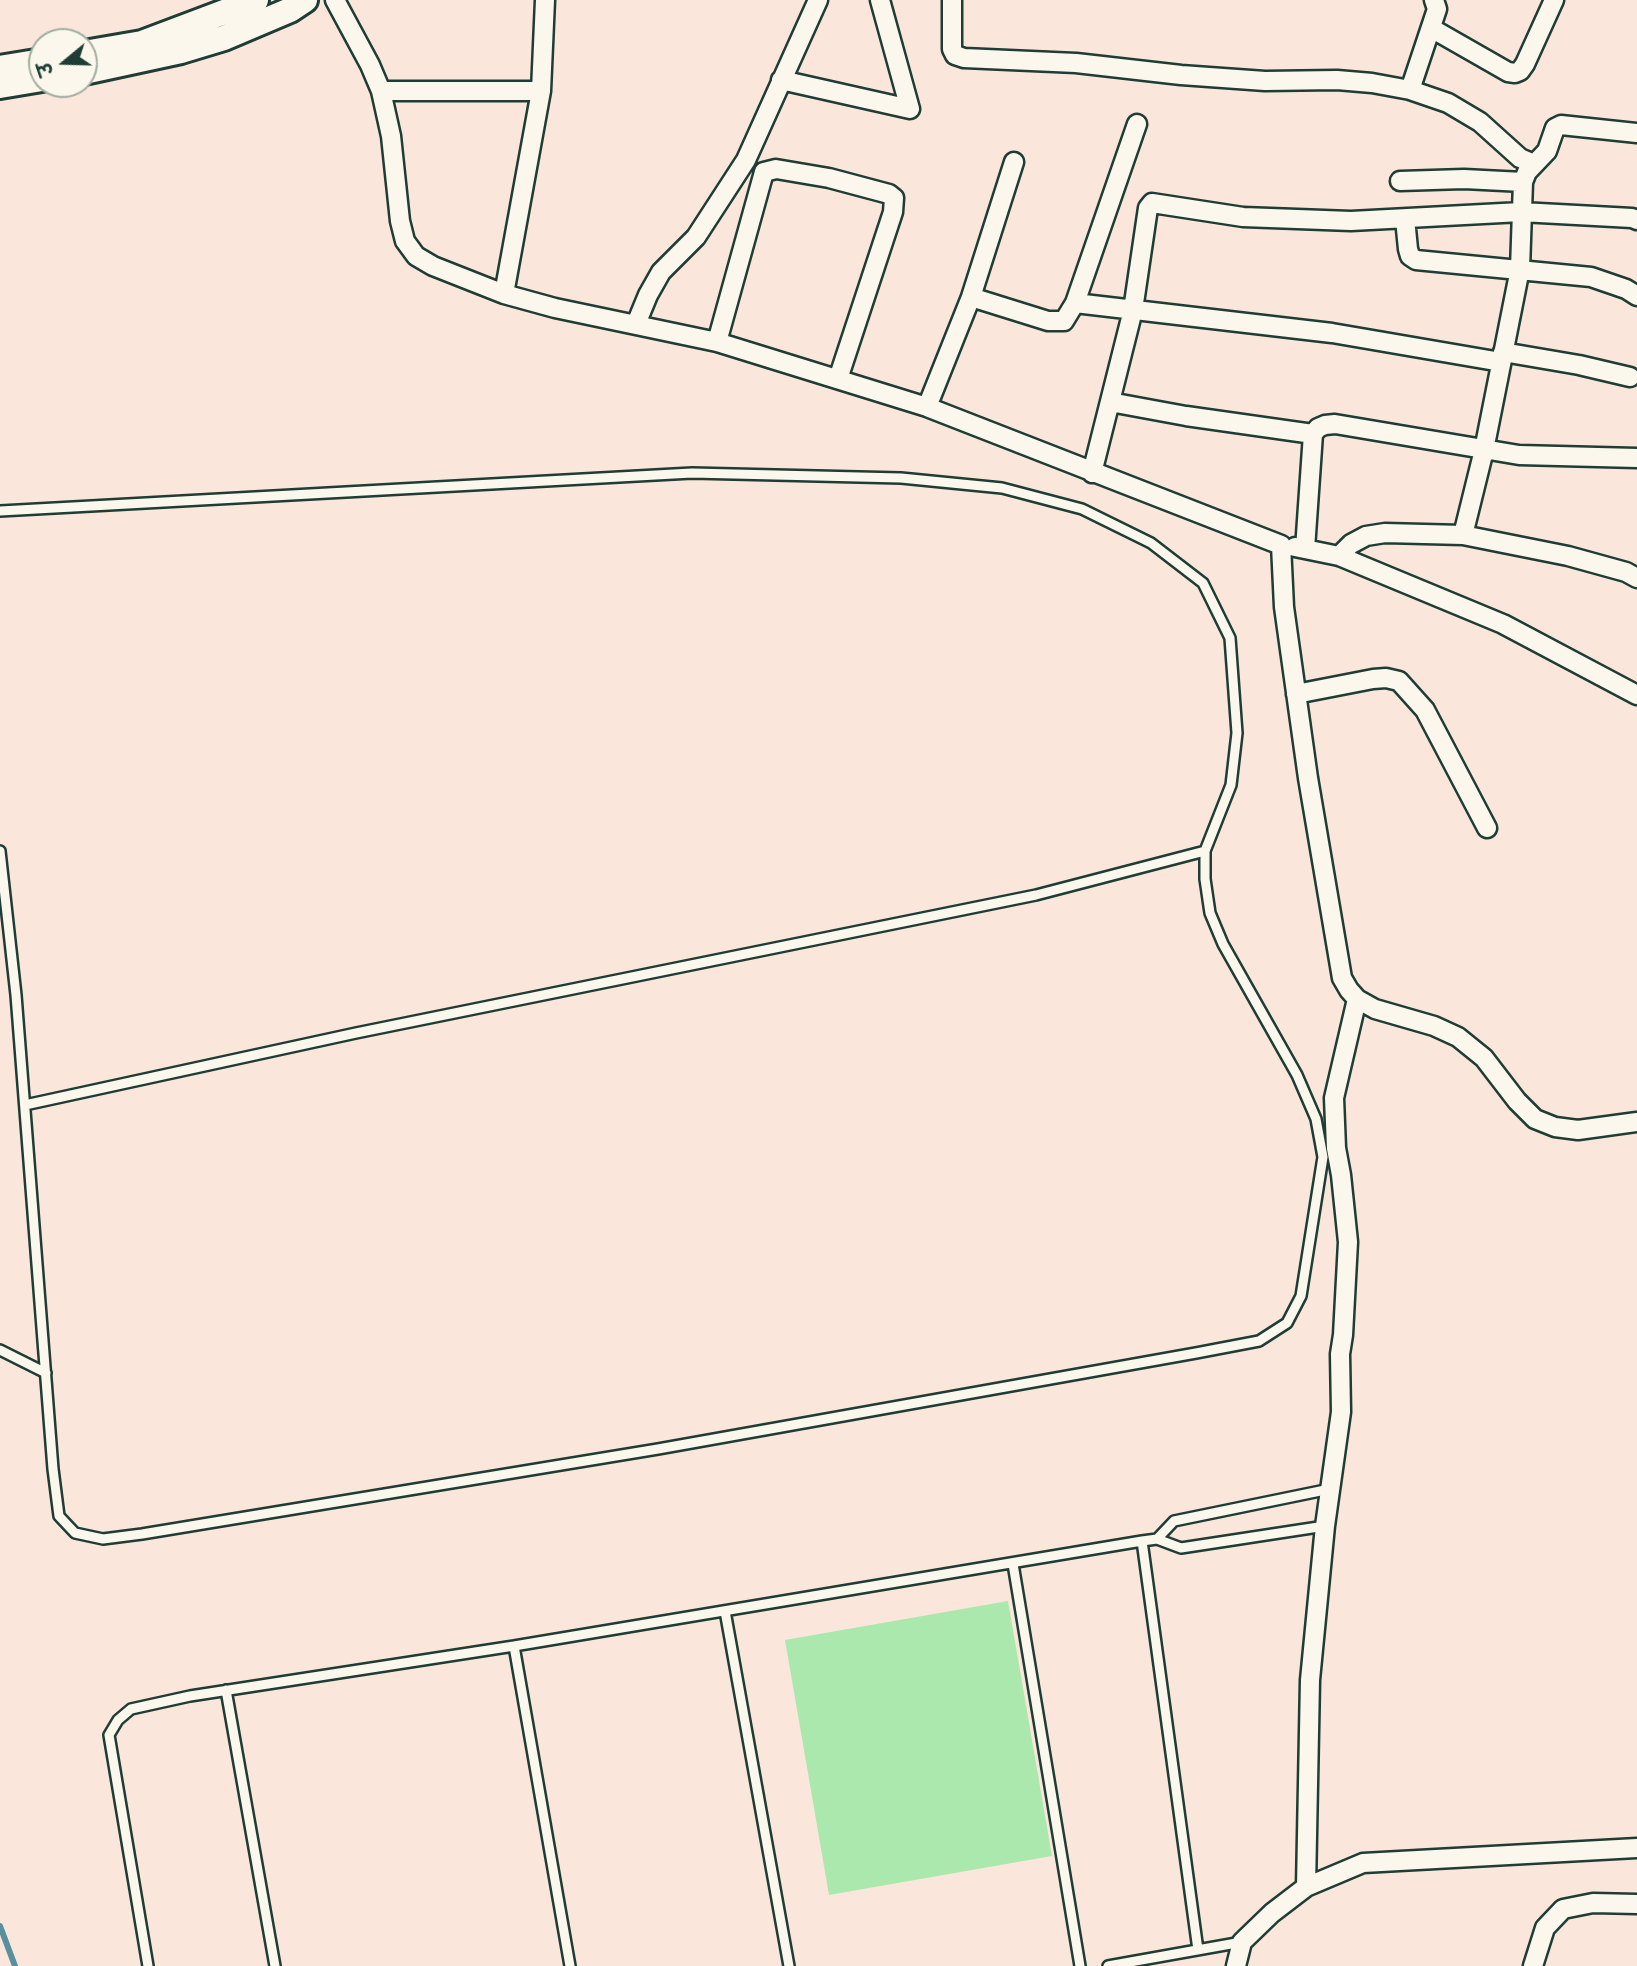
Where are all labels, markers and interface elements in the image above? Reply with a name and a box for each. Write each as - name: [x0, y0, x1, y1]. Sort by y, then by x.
- north arrow: [28, 28, 98, 98]
- text: उ: [32, 59, 58, 79]

